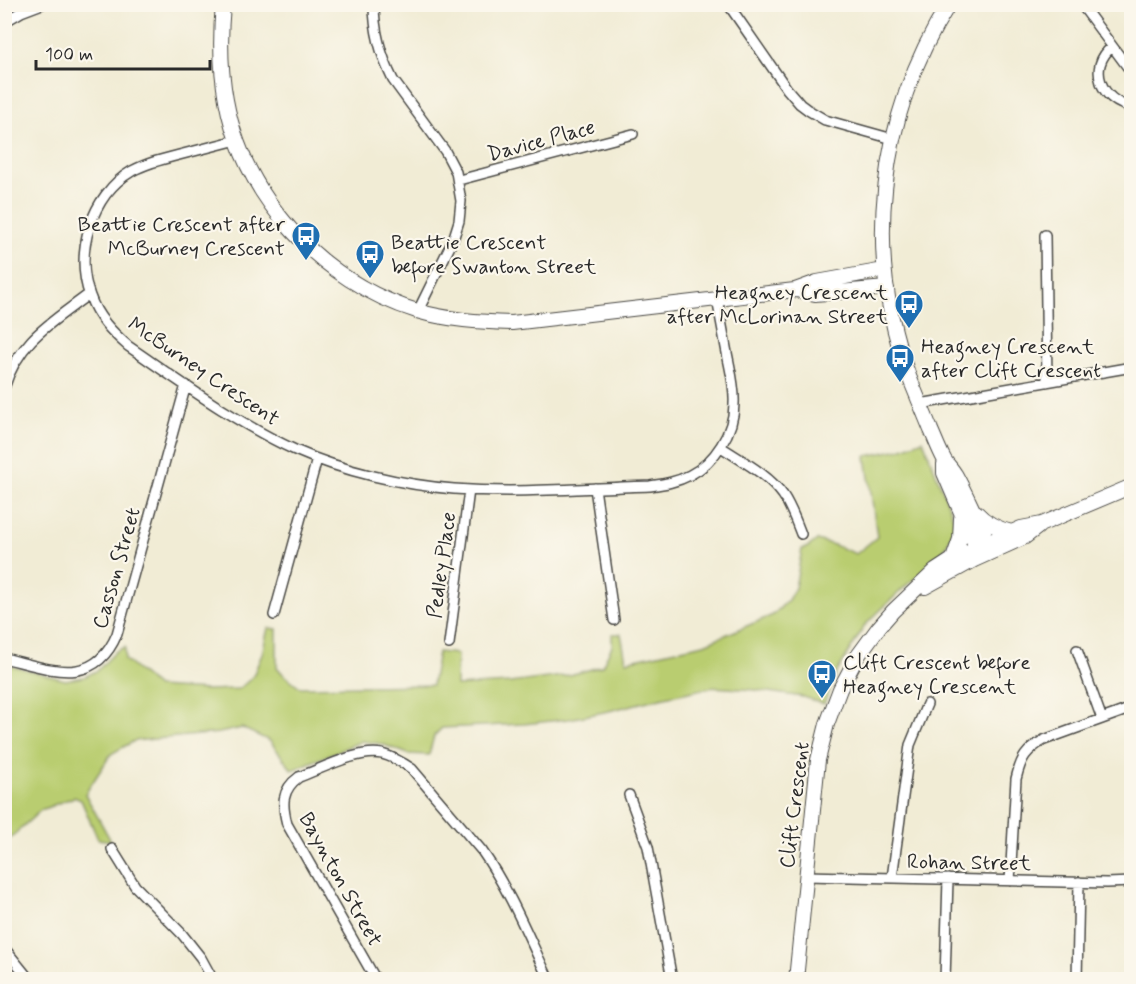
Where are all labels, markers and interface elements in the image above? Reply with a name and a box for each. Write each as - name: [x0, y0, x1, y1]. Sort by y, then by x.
- scale bar: [36, 33, 210, 71]
- text: 100 m: [45, 43, 93, 67]
- street label: Davice Place: [484, 113, 598, 169]
- place label: Beattie Crescent after McBurney Crescent: [78, 211, 285, 263]
- bus stop icon: Beattie Crescent after McBurney Crescent: [290, 220, 322, 262]
- place label: Beattie Crescent before Swanton Street: [391, 229, 597, 283]
- bus stop icon: Beattie Crescent before Swanton Street: [354, 238, 386, 280]
- place label: Heagney Crescent after McLorinan Street: [667, 279, 889, 331]
- bus stop icon: Heagney Crescent after McLorinan Street: [893, 288, 925, 330]
- street label: McBurney Crescent: [122, 311, 285, 433]
- place label: Heagney Crescent after Clift Crescent: [921, 333, 1101, 385]
- bus stop icon: Heagney Crescent after Clift Crescent: [884, 342, 916, 384]
- street label: Casson Street: [86, 504, 148, 632]
- street label: Pedley Place: [421, 510, 463, 620]
- place label: Clift Crescent before Heagney Crescent: [843, 649, 1030, 703]
- bus stop icon: Clift Crescent before Heagney Crescent: [806, 658, 838, 700]
- street label: Clift Crescent: [773, 740, 817, 870]
- street label: Baynton Street: [292, 807, 389, 952]
- street label: Rohan Street: [907, 848, 1032, 878]

